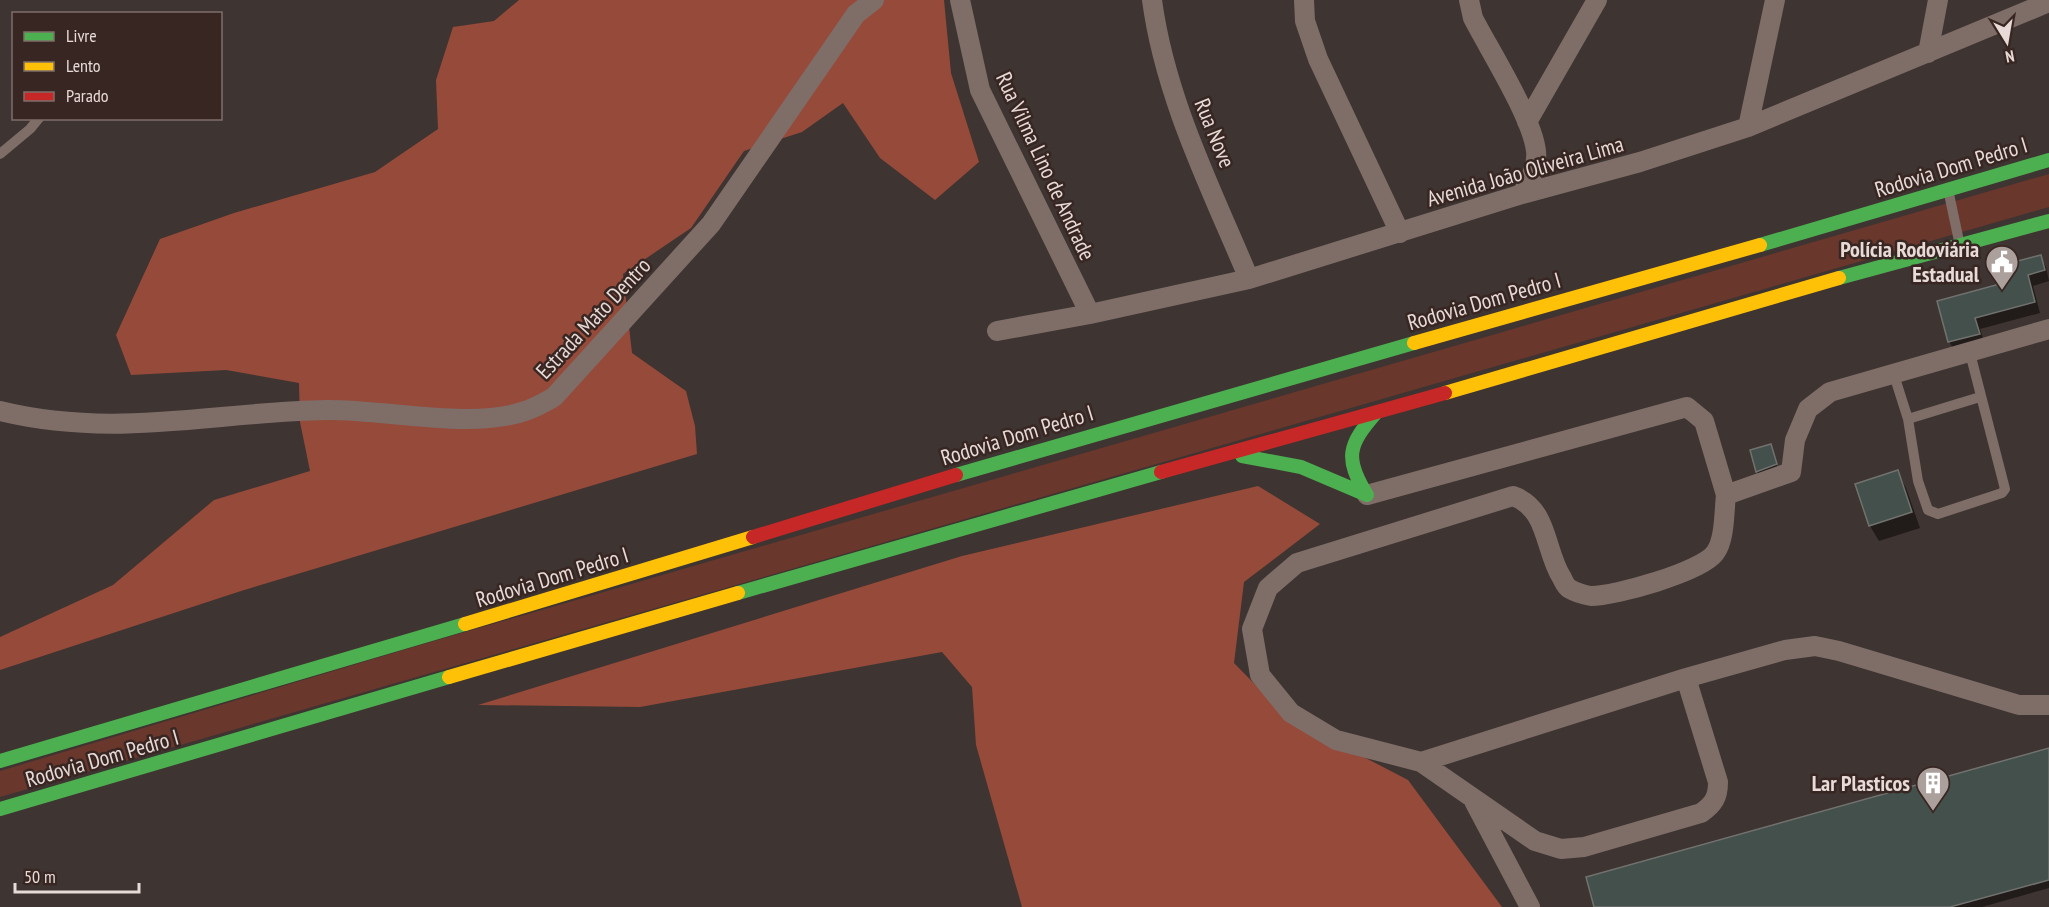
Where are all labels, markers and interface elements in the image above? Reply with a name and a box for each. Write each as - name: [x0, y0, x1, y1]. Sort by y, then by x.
- legend: [12, 12, 222, 120]
- north arrow: [1977, 12, 2037, 72]
- text: Livre: [66, 24, 97, 47]
- text: N: [2004, 46, 2016, 67]
- text: Lento: [66, 54, 101, 77]
- street label: Rua Vilma Lino de Andrade: [990, 67, 1102, 265]
- text: Parado: [66, 84, 109, 107]
- street label: Rua Nove: [1188, 94, 1242, 172]
- street label: Avenida João Oliveira Lima: [1423, 130, 1627, 212]
- street label: Rodovia Dom Pedro I: [1871, 131, 2031, 203]
- place label: Polícia Rodoviária Estadual: [1840, 235, 1980, 288]
- public building icon: Polícia Rodoviária Estadual: [1984, 244, 2020, 291]
- street label: Estrada Mato Dentro: [530, 252, 656, 384]
- street label: Rodovia Dom Pedro I: [1404, 266, 1564, 336]
- street label: Rodovia Dom Pedro I: [937, 399, 1097, 471]
- street label: Rodovia Dom Pedro I: [472, 541, 632, 613]
- street label: Rodovia Dom Pedro I: [22, 723, 182, 793]
- building icon: Lar Plasticos: [1915, 765, 1951, 812]
- place label: Lar Plasticos: [1812, 769, 1910, 797]
- scale bar: [15, 856, 140, 894]
- text: 50 m: [24, 865, 56, 888]

